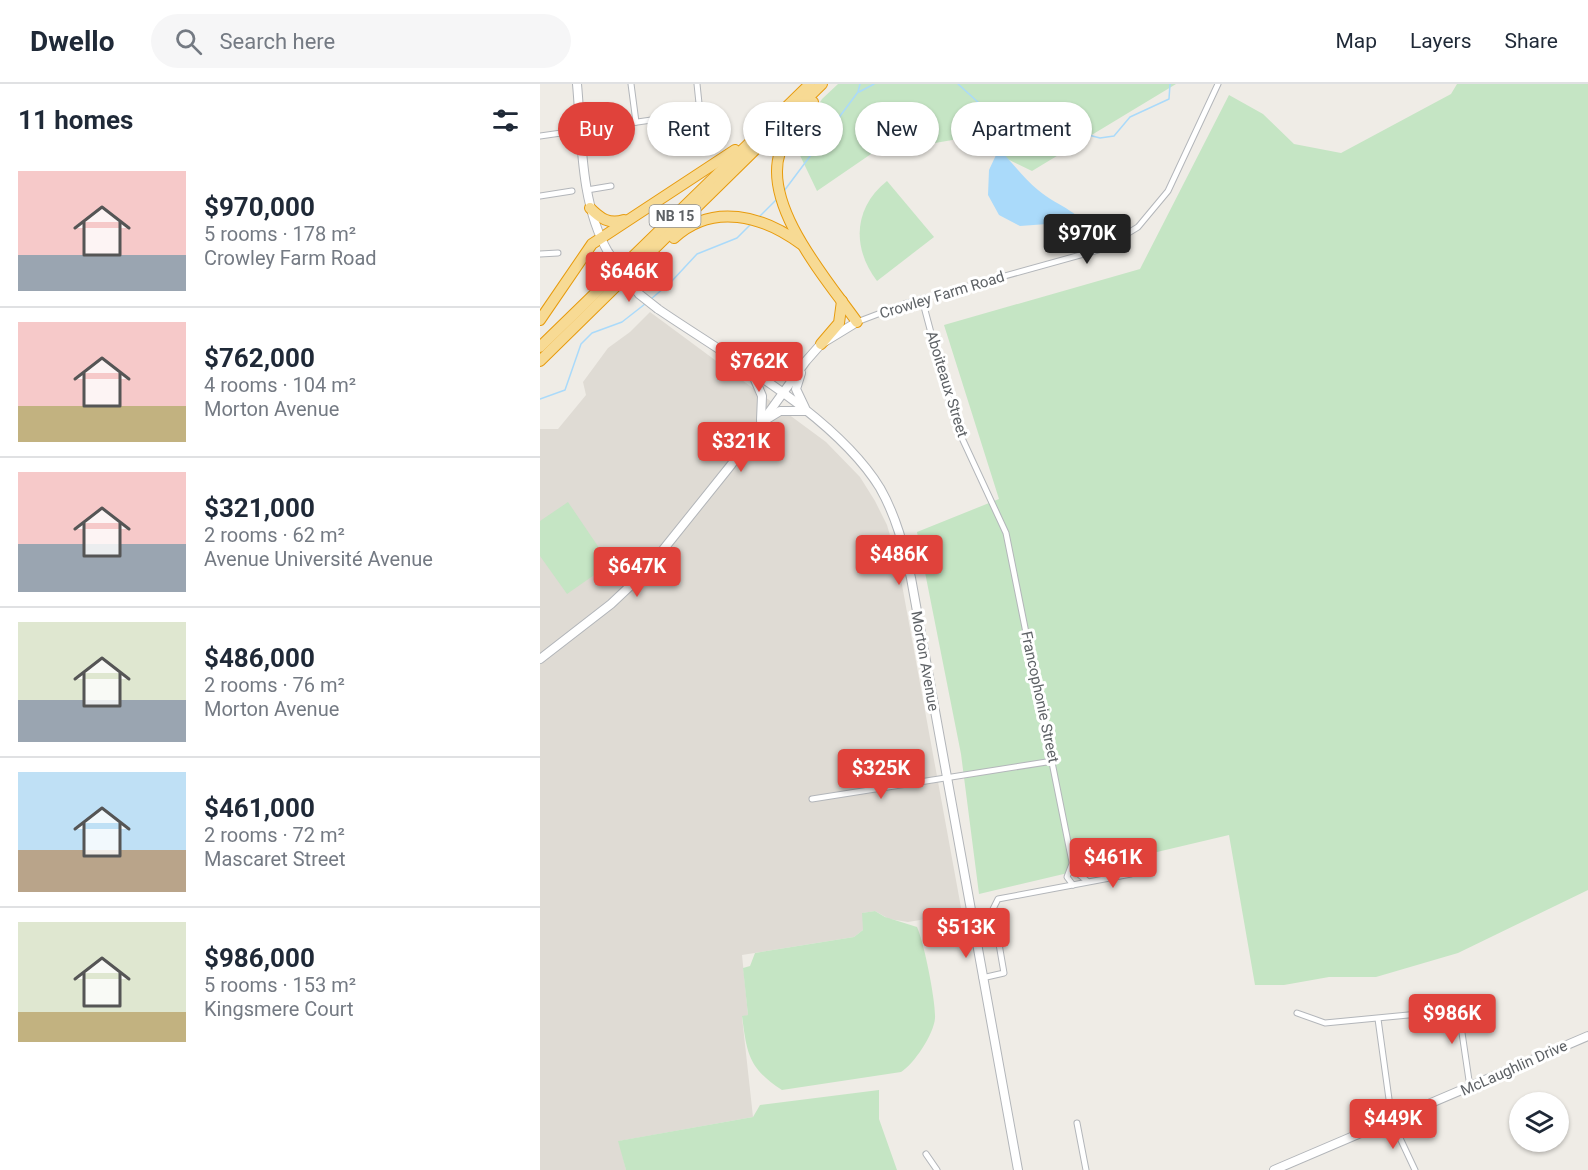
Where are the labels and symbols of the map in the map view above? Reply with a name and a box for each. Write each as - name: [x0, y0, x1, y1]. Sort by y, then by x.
- road number: NB 15: [650, 205, 700, 227]
- pin: $970K: [1045, 214, 1129, 265]
- pin: $646K: [587, 252, 671, 303]
- street label: Crowley Farm Road: [877, 267, 1007, 323]
- street label: Aboiteaux Street: [922, 329, 972, 440]
- pin: $762K: [717, 342, 801, 393]
- pin: $321K: [699, 422, 783, 473]
- pin: $486K: [857, 535, 941, 586]
- pin: $647K: [595, 547, 679, 598]
- street label: Morton Avenue: [907, 609, 943, 713]
- street label: Francophonie Street: [1017, 630, 1063, 765]
- pin: $325K: [839, 749, 923, 800]
- pin: $461K: [1071, 838, 1155, 889]
- pin: $513K: [924, 908, 1008, 959]
- pin: $986K: [1410, 994, 1494, 1045]
- street label: McLaughlin Drive: [1458, 1036, 1570, 1100]
- pin: $449K: [1351, 1099, 1435, 1150]

